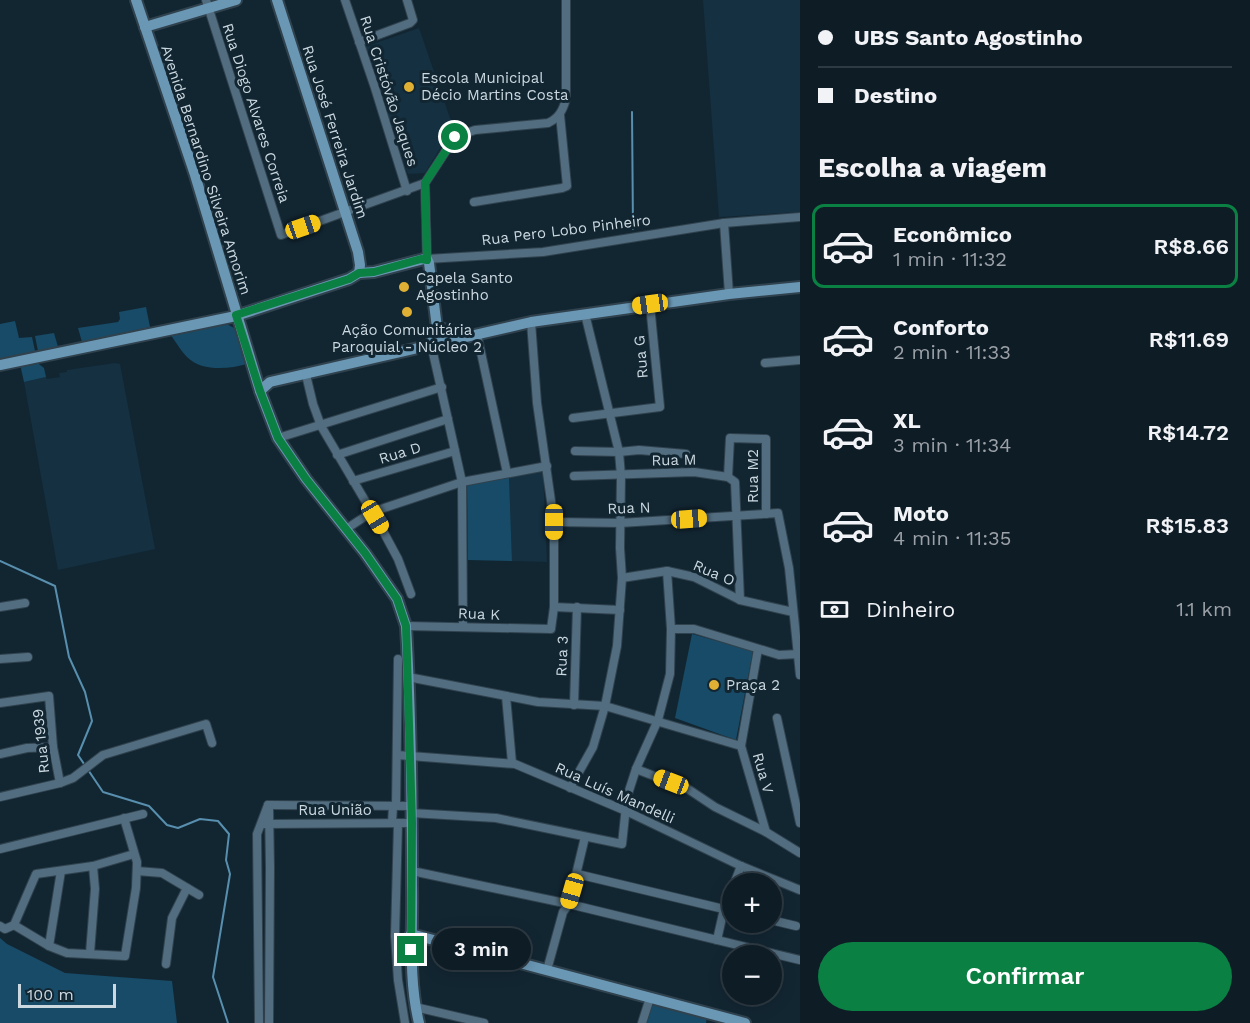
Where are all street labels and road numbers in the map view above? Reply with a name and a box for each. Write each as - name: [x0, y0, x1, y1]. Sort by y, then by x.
- street label: Rua Cristóvão Jaques: [356, 13, 422, 169]
- street label: Rua Diogo Alvares Correia: [218, 21, 294, 206]
- street label: Avenida Bernardino Silveira Amorim: [157, 43, 255, 297]
- street label: Rua José Ferreira Jardim: [298, 43, 372, 221]
- street label: Rua Pero Lobo Pinheiro: [480, 211, 652, 249]
- street label: Rua G: [630, 335, 652, 379]
- street label: Rua D: [377, 438, 423, 468]
- street label: Rua M2: [744, 449, 762, 503]
- street label: Rua M: [651, 451, 697, 469]
- street label: Rua N: [607, 498, 651, 518]
- street label: Rua O: [690, 556, 738, 590]
- street label: Rua K: [458, 604, 501, 624]
- street label: Rua 3: [552, 635, 572, 677]
- street label: Rua 1939: [29, 708, 53, 774]
- street label: Rua V: [749, 751, 777, 796]
- street label: Rua Luís Mandelli: [552, 759, 678, 827]
- street label: Rua União: [298, 801, 372, 819]

